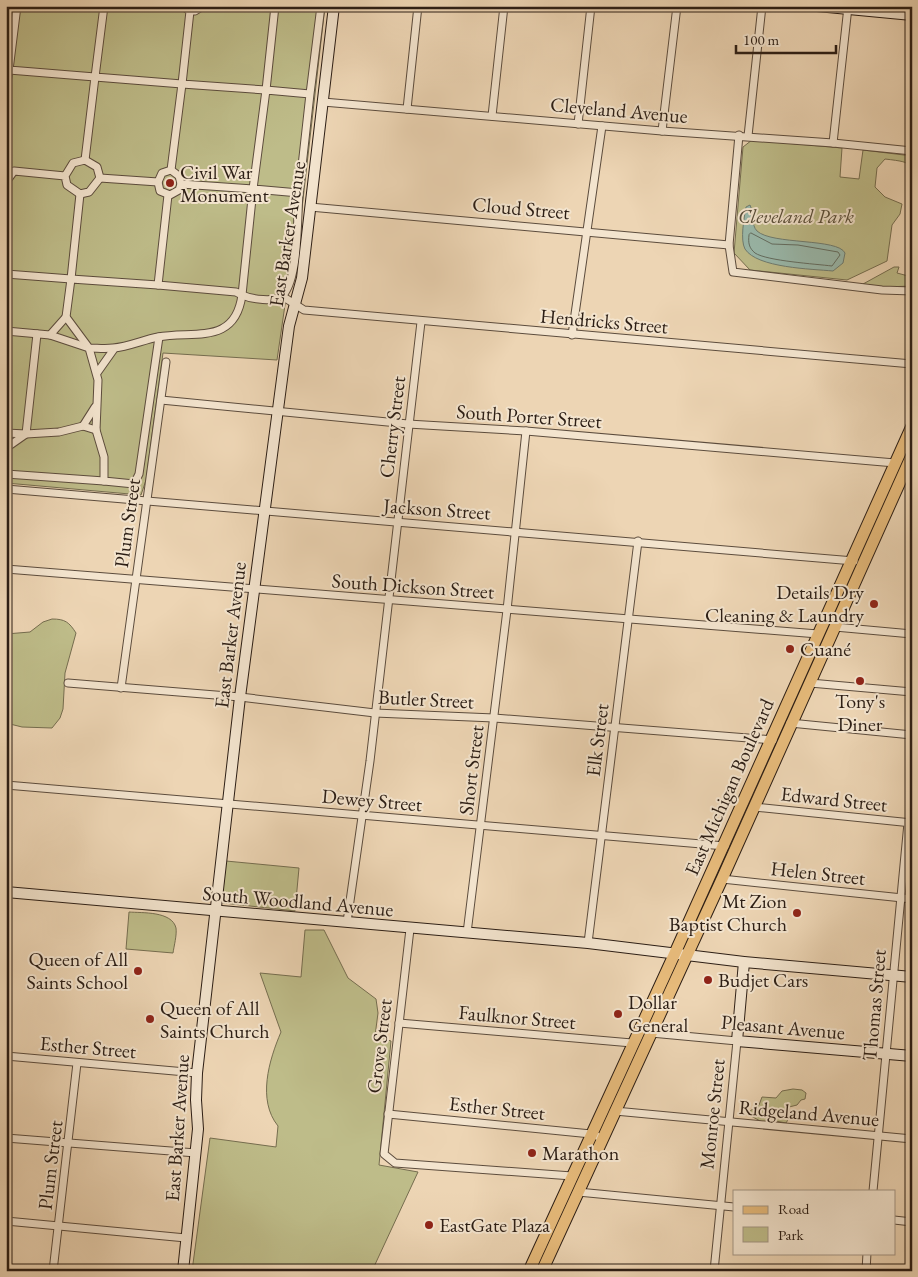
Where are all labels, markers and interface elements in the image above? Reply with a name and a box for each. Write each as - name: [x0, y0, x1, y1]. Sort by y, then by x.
- scale bar: [736, 22, 836, 54]
- text: 100 m: [743, 30, 780, 49]
- street label: Cleveland Avenue: [549, 91, 689, 129]
- place label: Civil War Monument: [180, 159, 270, 208]
- street label: East Barker Avenue: [263, 159, 311, 309]
- marker: Civil War Monument: [164, 177, 176, 189]
- street label: Cloud Street: [471, 191, 571, 225]
- park label: Cleveland Park: [738, 203, 854, 229]
- street label: Hendricks Street: [539, 302, 670, 340]
- street label: Cherry Street: [373, 374, 411, 479]
- street label: South Porter Street: [455, 398, 603, 434]
- street label: Plum Street: [108, 476, 146, 569]
- street label: Jackson Street: [381, 492, 492, 526]
- street label: East Barker Avenue: [208, 560, 252, 710]
- street label: South Dickson Street: [331, 567, 496, 605]
- place label: Details Dry Cleaning & Laundry: [705, 579, 864, 628]
- marker: Details Dry Cleaning & Laundry: [868, 598, 880, 610]
- place label: Cuané: [800, 636, 851, 662]
- marker: Cuané: [784, 643, 796, 655]
- marker: Tony's Diner: [854, 675, 866, 687]
- street label: Butler Street: [377, 684, 475, 715]
- place label: Tony's Diner: [835, 688, 885, 737]
- street label: East Michigan Boulevard: [678, 694, 780, 880]
- street label: Elk Street: [580, 701, 614, 778]
- street label: Short Street: [453, 723, 489, 816]
- street label: Edward Street: [779, 780, 889, 818]
- street label: Dewey Street: [321, 783, 424, 817]
- street label: Helen Street: [769, 855, 867, 891]
- street label: South Woodland Avenue: [202, 880, 395, 922]
- place label: Mt Zion Baptist Church: [669, 888, 787, 937]
- marker: Mt Zion Baptist Church: [791, 907, 803, 919]
- place label: Queen of All Saints School: [26, 946, 128, 995]
- street label: Thomas Street: [856, 948, 892, 1062]
- marker: Queen of All Saints School: [132, 965, 144, 977]
- place label: Budjet Cars: [718, 967, 808, 993]
- marker: Budjet Cars: [702, 974, 714, 986]
- place label: Dollar General: [628, 989, 688, 1038]
- place label: Queen of All Saints Church: [160, 995, 270, 1044]
- street label: Grove Street: [360, 997, 398, 1095]
- street label: Faulknor Street: [457, 999, 577, 1035]
- marker: Dollar General: [612, 1008, 624, 1020]
- street label: Pleasant Avenue: [720, 1009, 846, 1045]
- marker: Queen of All Saints Church: [144, 1013, 156, 1025]
- street label: Esther Street: [39, 1030, 138, 1064]
- street label: East Barker Avenue: [159, 1053, 195, 1202]
- street label: Monroe Street: [693, 1057, 731, 1170]
- street label: Esther Street: [448, 1090, 547, 1126]
- street label: Ridgeland Avenue: [738, 1094, 880, 1132]
- street label: Plum Street: [32, 1118, 68, 1211]
- place label: Marathon: [542, 1140, 620, 1166]
- marker: Marathon: [526, 1147, 538, 1159]
- legend: [733, 1190, 896, 1254]
- text: Road: [778, 1199, 810, 1218]
- place label: EastGate Plaza: [439, 1212, 550, 1238]
- marker: EastGate Plaza: [423, 1219, 435, 1231]
- text: Park: [778, 1225, 805, 1244]

